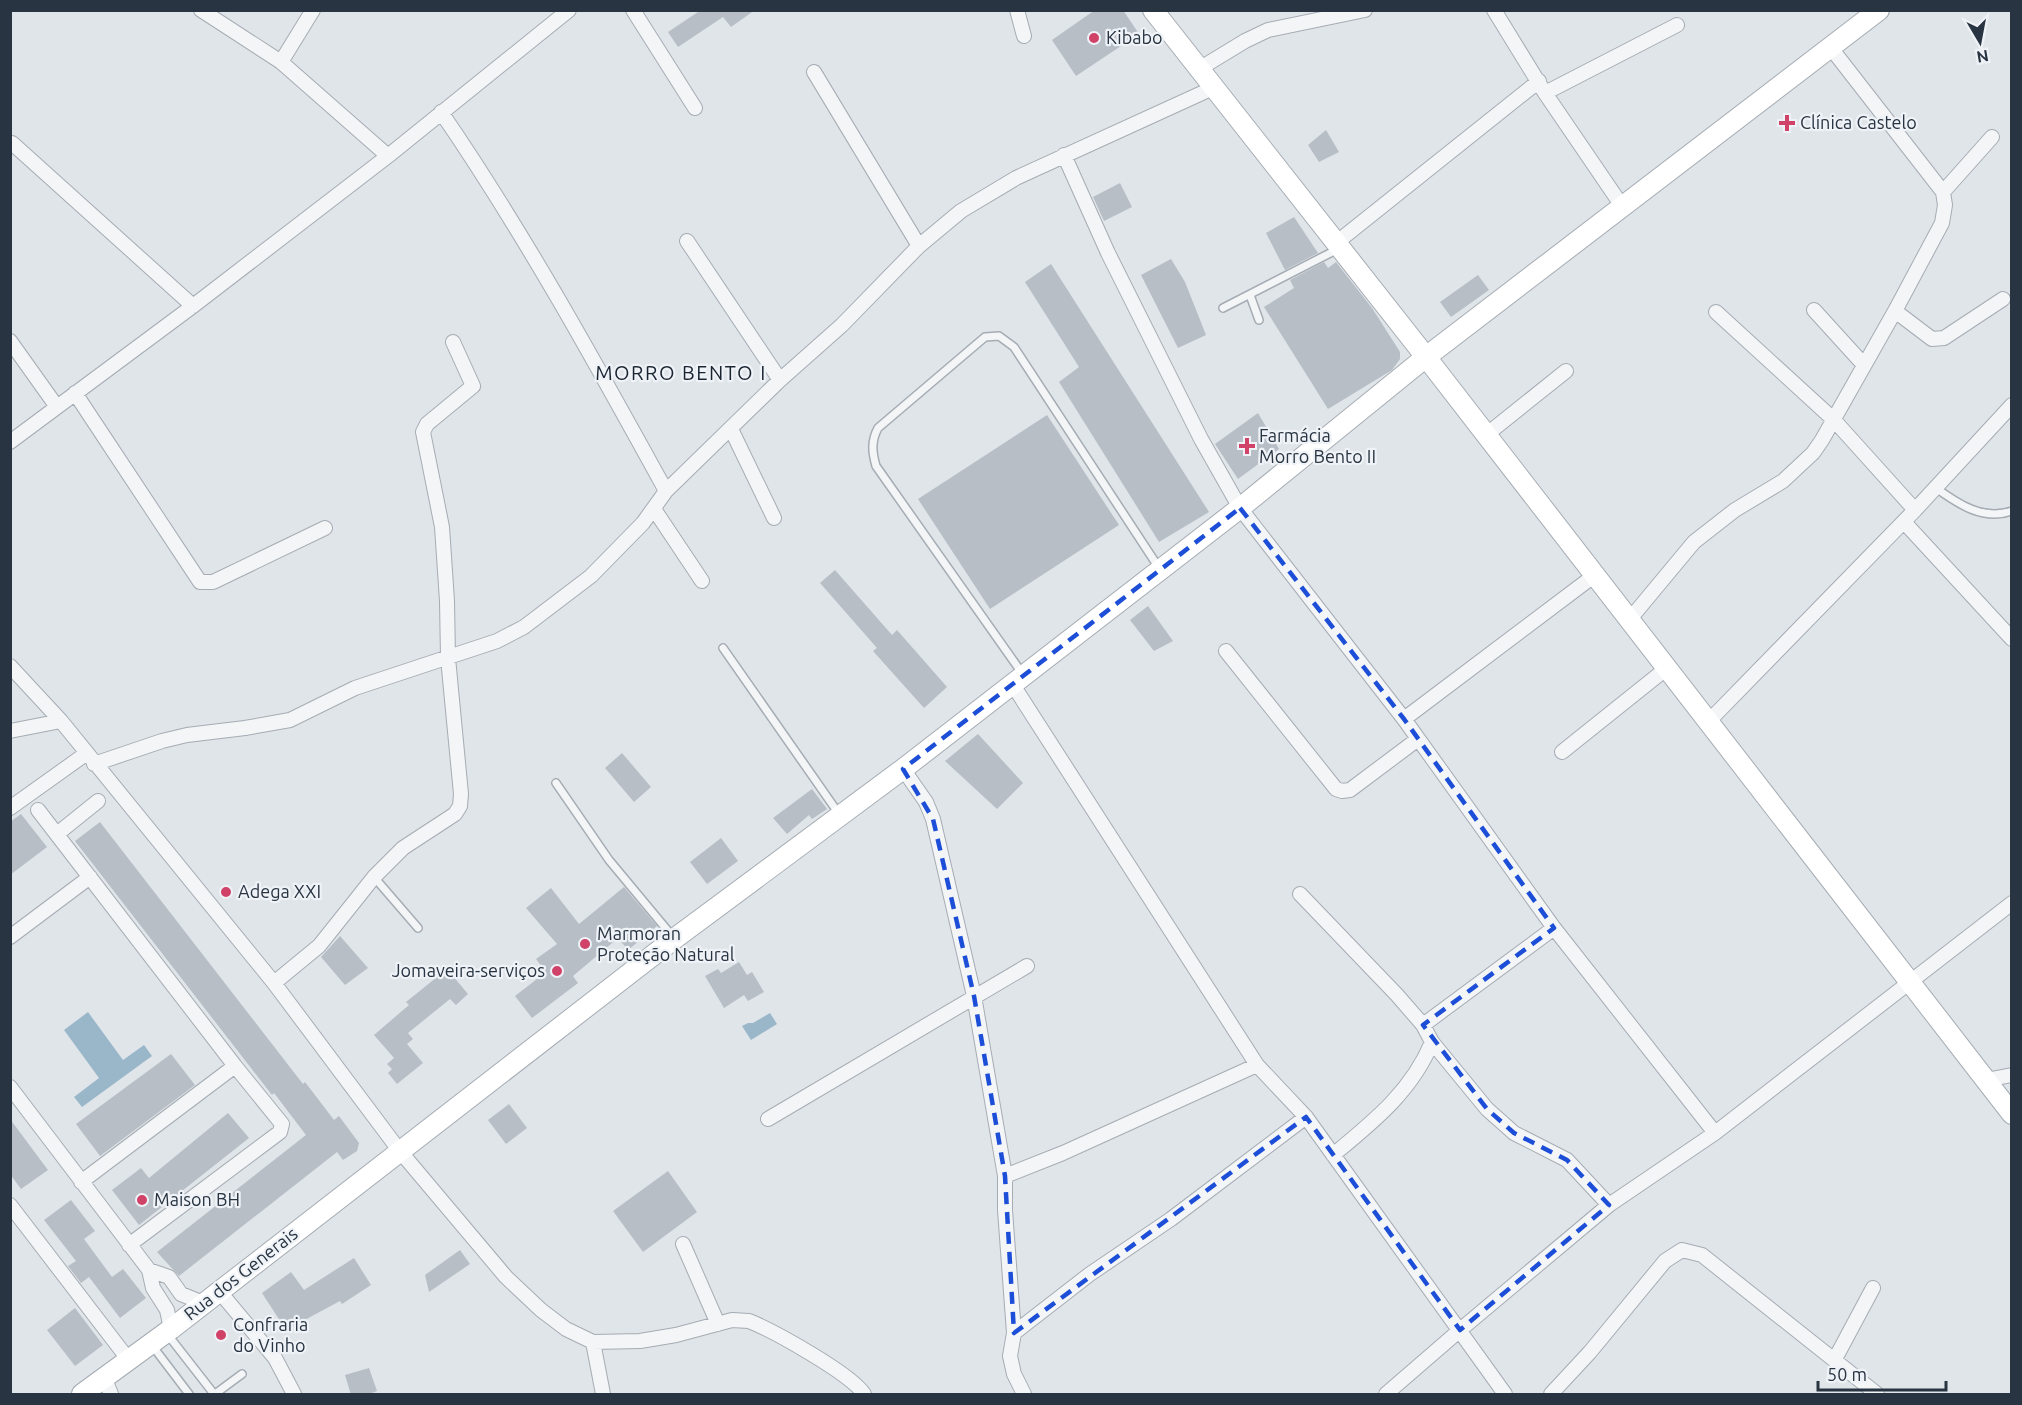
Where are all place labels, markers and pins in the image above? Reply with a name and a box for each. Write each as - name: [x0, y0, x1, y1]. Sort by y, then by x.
- place label: Kibabo: [1106, 27, 1163, 47]
- marker: Kibabo: [1087, 31, 1101, 45]
- place label: Clínica Castelo: [1800, 112, 1917, 132]
- marker: Clínica Castelo: [1778, 114, 1796, 132]
- place label: Farmácia Morro Bento II: [1259, 425, 1376, 466]
- marker: Farmácia Morro Bento II: [1240, 439, 1254, 453]
- place label: Adega XXI: [238, 881, 321, 901]
- marker: Adega XXI: [219, 885, 233, 899]
- place label: Marmoran Proteção Natural: [597, 923, 735, 964]
- marker: Marmoran Proteção Natural: [578, 937, 592, 951]
- place label: Jomaveira-serviços: [392, 960, 545, 980]
- marker: Jomaveira-serviços: [550, 964, 564, 978]
- place label: Maison BH: [154, 1189, 240, 1209]
- marker: Maison BH: [135, 1193, 149, 1207]
- place label: Confraria do Vinho: [233, 1314, 308, 1355]
- marker: Confraria do Vinho: [214, 1328, 228, 1342]

